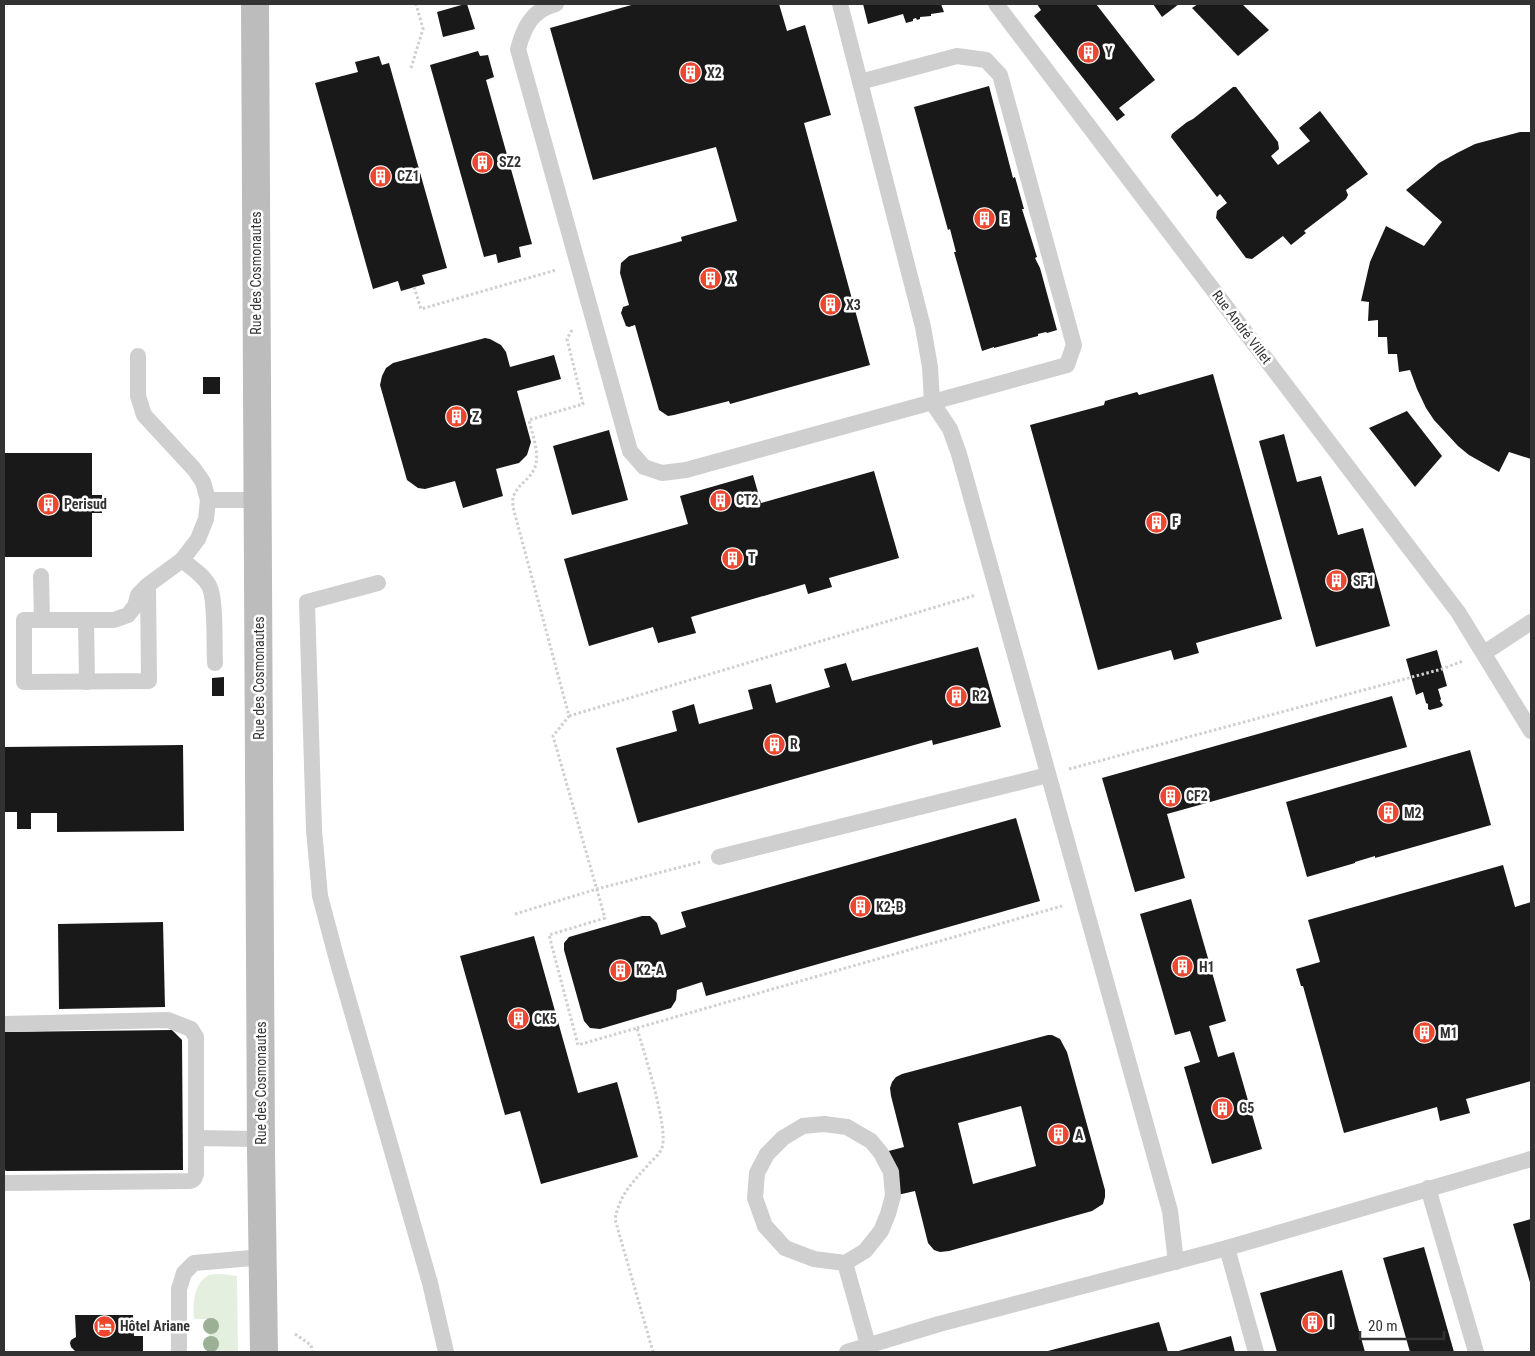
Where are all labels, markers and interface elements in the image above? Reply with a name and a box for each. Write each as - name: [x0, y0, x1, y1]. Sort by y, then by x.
- building icon: Y: [1077, 40, 1101, 64]
- place label: Y: [1105, 44, 1113, 60]
- building icon: X2: [679, 61, 703, 85]
- place label: X2: [707, 65, 722, 81]
- building icon: SZ2: [471, 150, 495, 174]
- place label: SZ2: [499, 154, 521, 170]
- building icon: CZ1: [369, 164, 393, 188]
- place label: CZ1: [397, 168, 419, 184]
- building icon: E: [973, 207, 997, 231]
- street label: Rue des Cosmonautes: [248, 211, 264, 335]
- place label: E: [1001, 211, 1008, 227]
- building icon: X: [699, 267, 723, 291]
- place label: X: [727, 271, 735, 287]
- street label: Rue André Villet: [1209, 287, 1275, 367]
- building icon: X3: [818, 293, 842, 317]
- place label: X3: [846, 297, 861, 313]
- building icon: Z: [444, 405, 468, 429]
- place label: Z: [472, 409, 479, 425]
- building icon: CT2: [708, 488, 732, 512]
- building icon: Perisud: [36, 492, 60, 516]
- place label: CT2: [736, 492, 758, 508]
- place label: Perisud: [64, 496, 107, 512]
- building icon: F: [1144, 510, 1168, 534]
- place label: F: [1172, 514, 1179, 530]
- building icon: T: [720, 546, 744, 570]
- place label: T: [748, 550, 756, 566]
- building icon: SF1: [1325, 569, 1349, 593]
- place label: SF1: [1353, 573, 1374, 589]
- street label: Rue des Cosmonautes: [251, 616, 267, 740]
- building icon: R2: [944, 684, 968, 708]
- place label: R2: [972, 688, 987, 704]
- building icon: R: [762, 732, 786, 756]
- place label: R: [790, 736, 798, 752]
- building icon: CF2: [1158, 784, 1182, 808]
- place label: CF2: [1186, 788, 1208, 804]
- building icon: M2: [1376, 801, 1400, 825]
- place label: M2: [1404, 805, 1422, 821]
- building icon: K2-B: [848, 895, 872, 919]
- place label: K2-B: [876, 899, 904, 915]
- building icon: H1: [1171, 955, 1195, 979]
- building icon: K2-A: [608, 958, 632, 982]
- place label: H1: [1199, 959, 1215, 975]
- place label: K2-A: [636, 962, 665, 978]
- building icon: CK5: [506, 1007, 530, 1031]
- place label: CK5: [534, 1011, 557, 1027]
- street label: Rue des Cosmonautes: [253, 1021, 269, 1145]
- building icon: M1: [1412, 1021, 1436, 1045]
- place label: M1: [1440, 1025, 1458, 1041]
- building icon: G5: [1211, 1096, 1235, 1120]
- place label: G5: [1239, 1100, 1254, 1116]
- building icon: A: [1047, 1123, 1071, 1147]
- place label: A: [1075, 1127, 1084, 1143]
- scale bar: [1360, 1308, 1444, 1340]
- building icon: I: [1301, 1310, 1325, 1334]
- hotel icon: Hôtel Ariane: [92, 1314, 116, 1338]
- place label: I: [1329, 1314, 1333, 1330]
- text: 20 m: [1368, 1317, 1398, 1335]
- place label: Hôtel Ariane: [120, 1318, 190, 1334]

